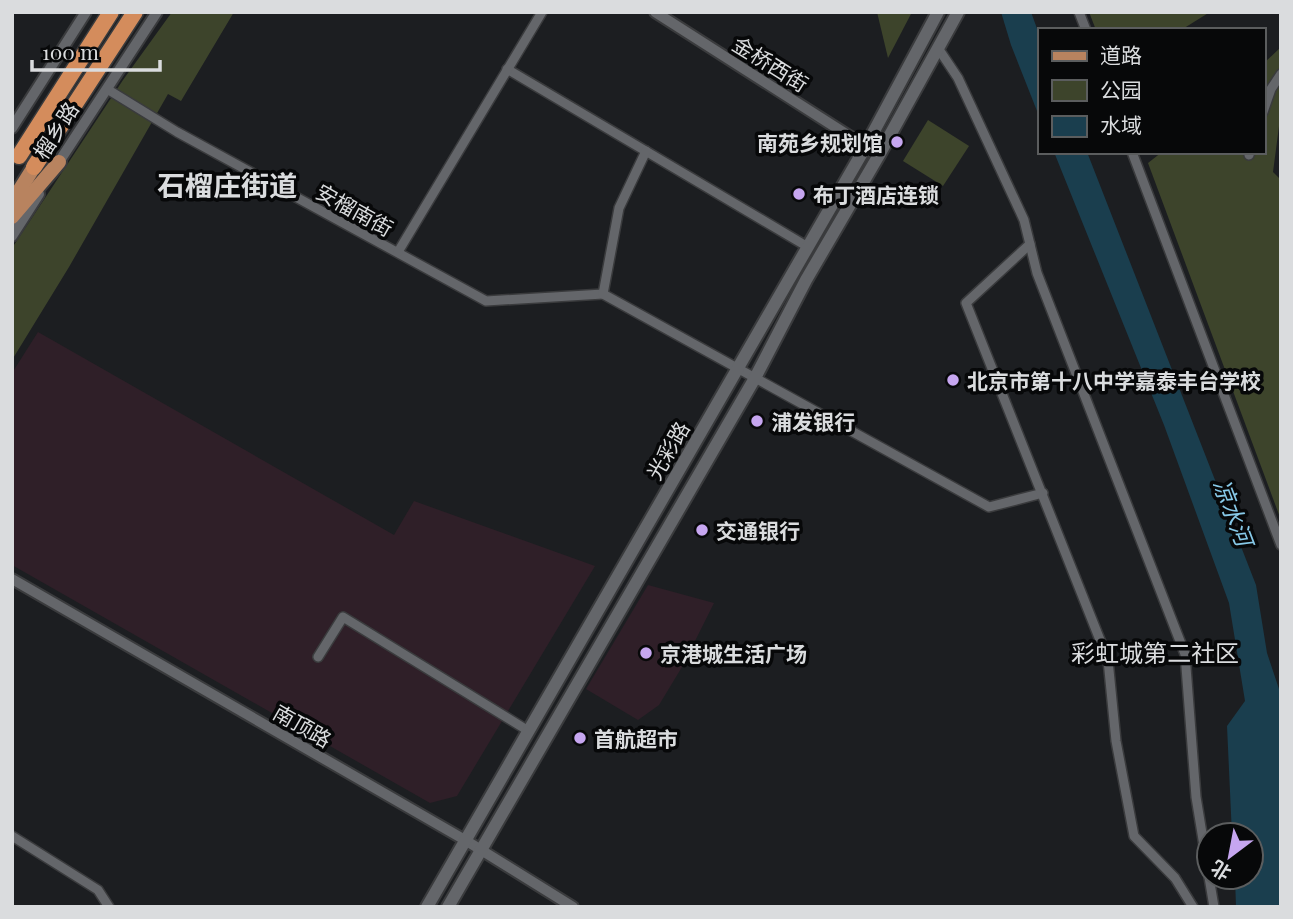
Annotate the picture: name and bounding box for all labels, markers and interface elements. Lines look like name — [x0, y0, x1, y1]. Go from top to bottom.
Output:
scale bar — [32, 28, 159, 72]
legend — [1038, 28, 1265, 154]
street label: 金桥西街 — [728, 29, 814, 97]
text: 100 m — [42, 37, 99, 65]
text: 道路 — [1100, 40, 1142, 68]
text: 公园 — [1100, 75, 1142, 103]
street label: 榴乡路 — [26, 96, 84, 164]
text: 水域 — [1100, 110, 1142, 138]
place label: 南苑乡规划馆 — [757, 128, 883, 156]
marker: 南苑乡规划馆 — [889, 134, 905, 150]
district label: 石榴庄街道 — [157, 166, 297, 203]
street label: 安榴南街 — [311, 176, 399, 242]
place label: 布丁酒店连锁 — [813, 180, 939, 208]
marker: 布丁酒店连锁 — [791, 186, 807, 202]
place label: 北京市第十八中学嘉泰丰台学校 — [967, 366, 1261, 394]
marker: 北京市第十八中学嘉泰丰台学校 — [945, 372, 961, 388]
place label: 浦发银行 — [771, 407, 855, 435]
marker: 浦发银行 — [749, 413, 765, 429]
street label: 光彩路 — [639, 416, 695, 484]
water label: 凉水河 — [1207, 474, 1262, 553]
place label: 交通银行 — [716, 516, 800, 544]
marker: 交通银行 — [694, 522, 710, 538]
district label: 彩虹城第二社区 — [1071, 636, 1239, 668]
place label: 京港城生活广场 — [660, 639, 807, 667]
marker: 京港城生活广场 — [638, 645, 654, 661]
street label: 南顶路 — [269, 697, 337, 753]
place label: 首航超市 — [594, 724, 678, 752]
marker: 首航超市 — [572, 730, 588, 746]
north arrow — [1195, 821, 1265, 891]
text: 北 — [1206, 855, 1235, 887]

